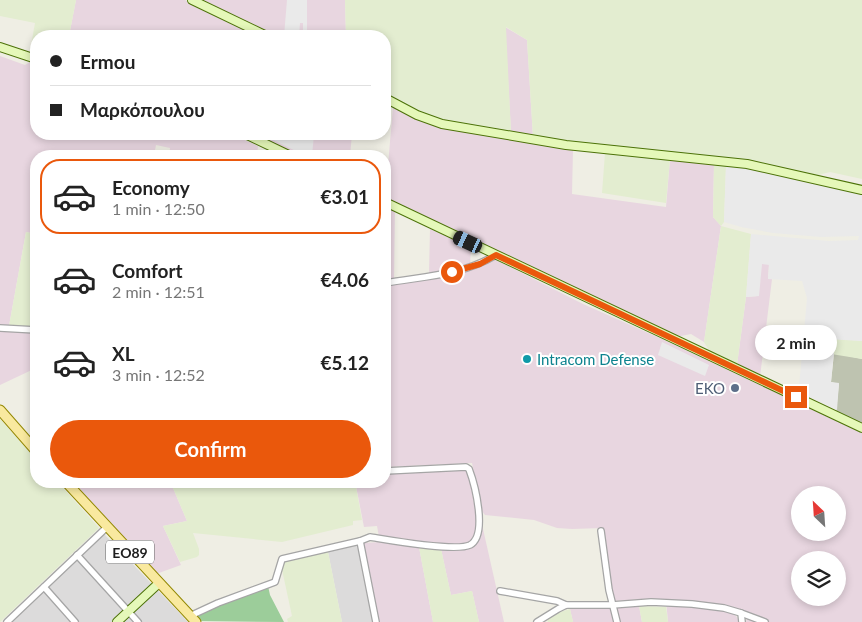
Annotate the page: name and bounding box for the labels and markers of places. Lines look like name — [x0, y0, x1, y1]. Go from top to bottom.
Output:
place label: Intracom Defense — [537, 350, 654, 368]
marker: Intracom Defense — [521, 353, 533, 365]
place label: EKO — [695, 379, 725, 397]
marker: EKO — [729, 382, 741, 394]

